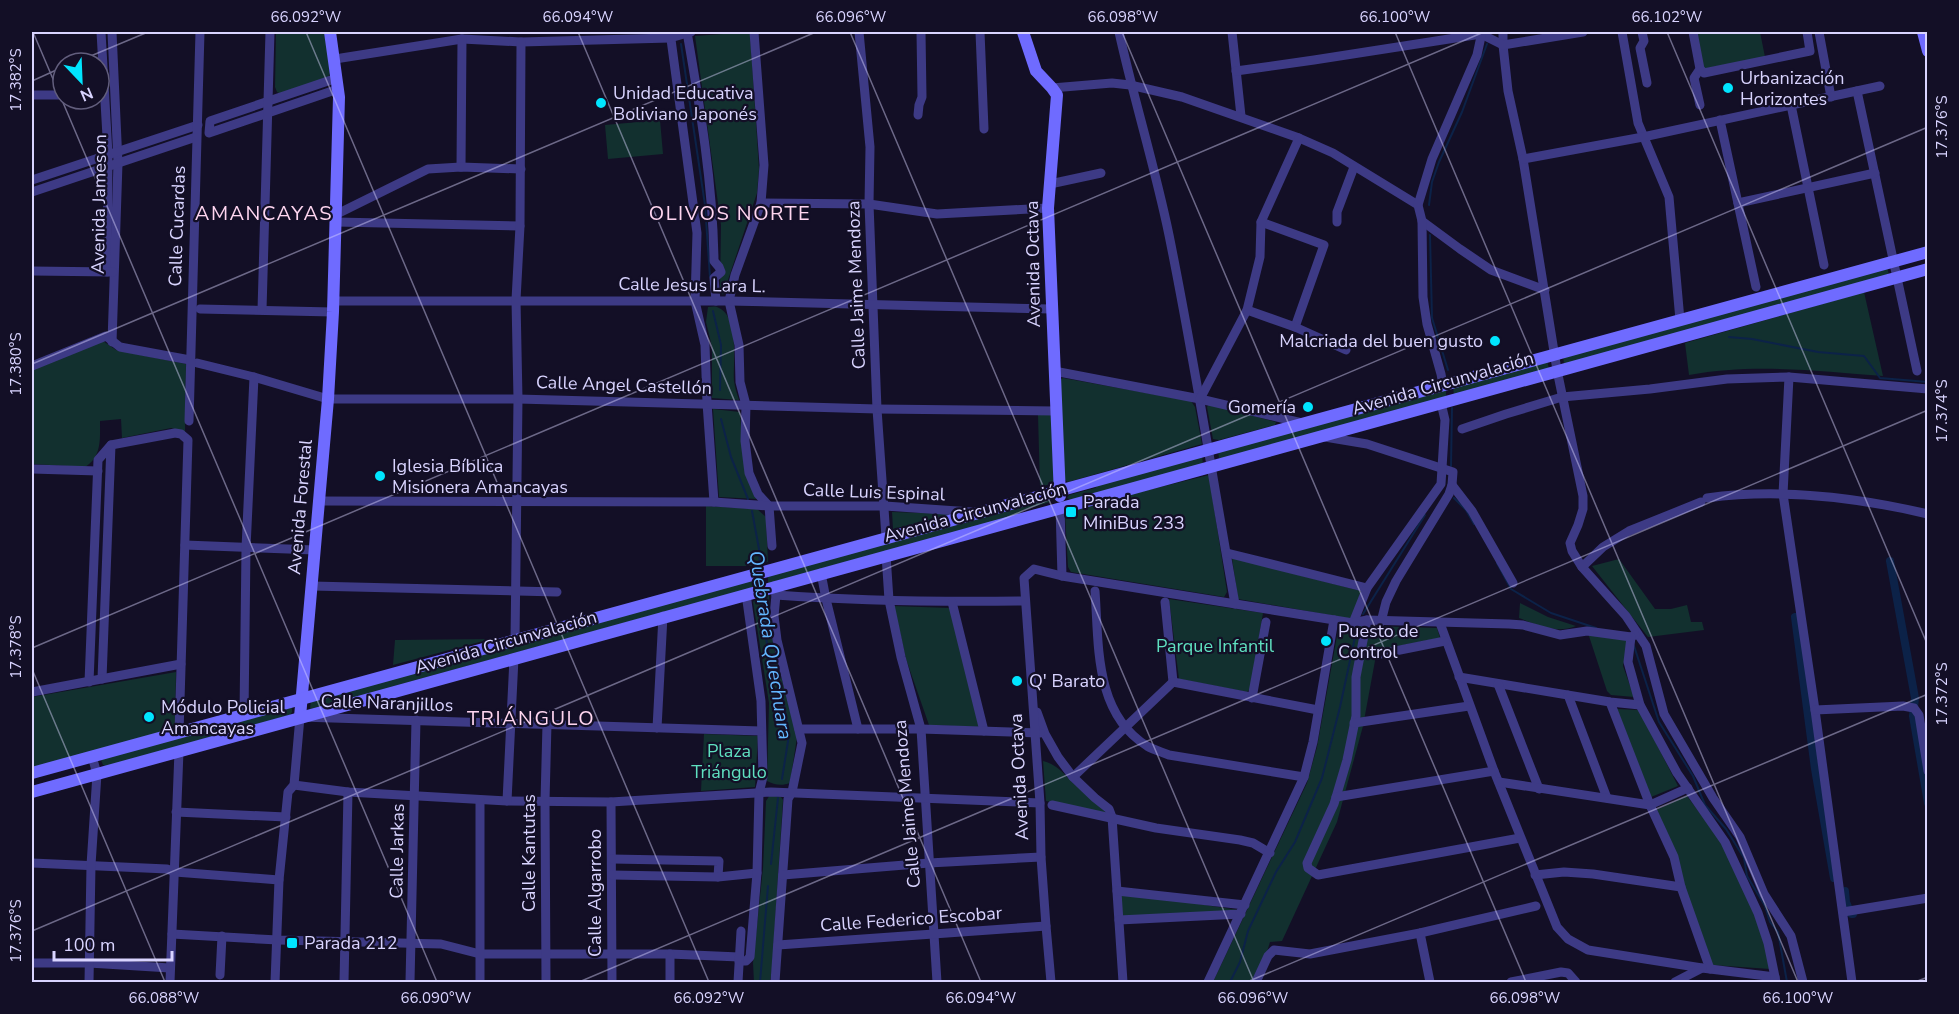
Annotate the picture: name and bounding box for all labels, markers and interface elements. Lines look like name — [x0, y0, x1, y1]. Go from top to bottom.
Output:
text: 66.092°W — [271, 7, 342, 27]
text: 66.094°W — [543, 7, 614, 27]
text: 66.096°W — [816, 7, 887, 27]
text: 66.098°W — [1088, 7, 1159, 27]
text: 66.100°W — [1360, 7, 1431, 27]
text: 66.102°W — [1632, 7, 1703, 27]
text: 17.382°S — [6, 48, 26, 112]
north arrow — [51, 51, 111, 111]
place label: Urbanización Horizontes — [1740, 66, 1845, 111]
text: N — [77, 81, 96, 106]
place label: Unidad Educativa Boliviano Japonés — [613, 81, 757, 126]
marker: Urbanización Horizontes — [1721, 81, 1735, 95]
text: 17.376°S — [1932, 95, 1952, 159]
marker: Unidad Educativa Boliviano Japonés — [594, 96, 608, 110]
street label: Avenida Jameson — [86, 134, 112, 274]
street label: Calle Cucardas — [163, 165, 191, 287]
district label: AMANCAYAS — [195, 200, 333, 227]
district label: OLIVOS NORTE — [649, 200, 811, 227]
street label: Calle Jaime Mendoza — [841, 200, 871, 370]
street label: Avenida Octava — [1020, 200, 1046, 328]
street label: Calle Jesus Lara L. — [618, 272, 766, 298]
place label: Malcriada del buen gusto — [1279, 329, 1483, 353]
text: 17.380°S — [6, 332, 26, 396]
marker: Malcriada del buen gusto — [1488, 334, 1502, 348]
street label: Avenida Circunvalación — [1349, 346, 1537, 420]
street label: Calle Angel Castellón — [536, 370, 712, 400]
text: 17.374°S — [1932, 379, 1952, 443]
place label: Gomería — [1228, 395, 1296, 419]
marker: Gomería — [1301, 400, 1315, 414]
street label: Avenida Forestal — [282, 438, 318, 576]
place label: Iglesia Bíblica Misionera Amancayas — [392, 454, 568, 499]
marker: Iglesia Bíblica Misionera Amancayas — [373, 469, 387, 483]
street label: Avenida Circunvalación — [881, 476, 1069, 548]
street label: Calle Luis Espinal — [803, 478, 946, 506]
place label: Parada MiniBus 233 — [1083, 490, 1185, 535]
marker: Parada MiniBus 233 — [1064, 505, 1078, 519]
water label: Quebrada Quechuara — [742, 549, 799, 742]
street label: Avenida Circunvalación — [412, 605, 600, 679]
text: 17.378°S — [6, 615, 26, 679]
place label: Puesto de Control — [1338, 619, 1418, 664]
park label: Parque Infantil — [1156, 634, 1275, 658]
marker: Puesto de Control — [1319, 634, 1333, 648]
text: 17.372°S — [1932, 662, 1952, 726]
place label: Q' Barato — [1029, 669, 1105, 693]
marker: Q' Barato — [1010, 674, 1024, 688]
street label: Calle Naranjillos — [320, 689, 454, 717]
place label: Módulo Policial Amancayas — [161, 695, 285, 740]
district label: TRIÁNGULO — [467, 705, 595, 732]
marker: Módulo Policial Amancayas — [142, 710, 156, 724]
street label: Avenida Octava — [1004, 713, 1034, 841]
street label: Calle Jaime Mendoza — [888, 719, 926, 889]
park label: Plaza Triángulo — [691, 739, 767, 784]
street label: Calle Kantutas — [517, 794, 541, 912]
street label: Calle Jarkas — [384, 803, 410, 899]
street label: Calle Algarrobo — [583, 829, 607, 957]
text: 17.376°S — [6, 899, 26, 963]
street label: Calle Federico Escobar — [819, 901, 1003, 937]
scale bar — [54, 924, 172, 962]
place label: Parada 212 — [304, 931, 397, 955]
text: 100 m — [63, 933, 115, 957]
marker: Parada 212 — [285, 936, 299, 950]
text: 66.088°W — [129, 988, 200, 1008]
text: 66.090°W — [401, 988, 472, 1008]
text: 66.092°W — [674, 988, 745, 1008]
text: 66.094°W — [946, 988, 1017, 1008]
text: 66.096°W — [1218, 988, 1289, 1008]
text: 66.098°W — [1490, 988, 1561, 1008]
text: 66.100°W — [1763, 988, 1834, 1008]

